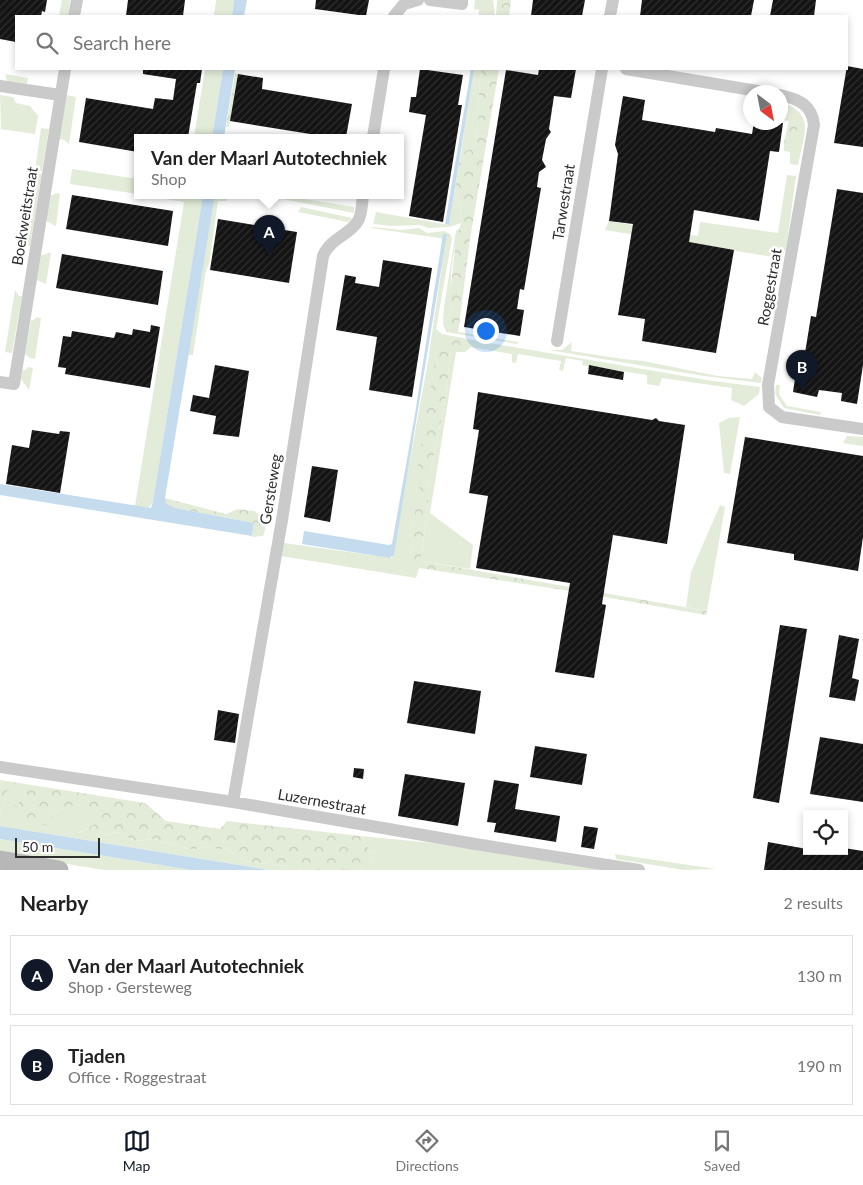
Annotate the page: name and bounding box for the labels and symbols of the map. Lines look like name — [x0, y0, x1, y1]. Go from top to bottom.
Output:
north arrow — [743, 85, 788, 130]
street label: Tarwestraat — [548, 162, 578, 241]
street label: Boekweitstraat — [7, 165, 41, 267]
pin: A — [253, 215, 285, 256]
street label: Roggestraat — [753, 246, 785, 327]
your location — [473, 318, 499, 344]
pin: B — [786, 350, 818, 391]
street label: Gersteweg — [256, 452, 284, 526]
street label: Luzernestraat — [276, 784, 368, 818]
scale bar — [15, 835, 100, 858]

